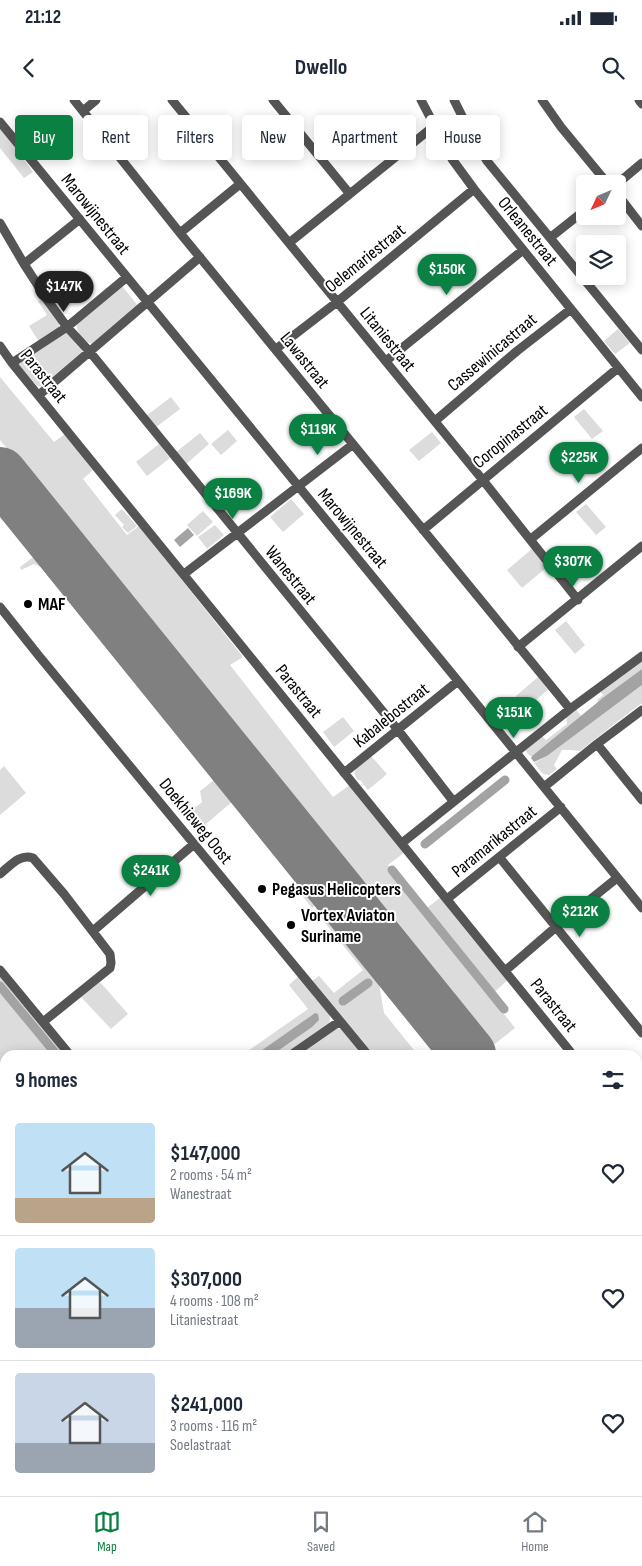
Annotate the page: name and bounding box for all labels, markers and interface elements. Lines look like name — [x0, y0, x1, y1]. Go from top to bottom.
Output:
text: 21:12 — [25, 6, 61, 29]
icon: back — [15, 54, 43, 82]
text: Dwello — [295, 54, 347, 81]
icon: search — [599, 54, 627, 82]
chip: Buy — [15, 115, 73, 160]
chip: Rent — [83, 115, 148, 160]
chip: Filters — [158, 115, 232, 160]
chip: New — [242, 115, 304, 160]
chip: Apartment — [314, 115, 416, 160]
chip: House — [426, 115, 500, 160]
street label: Marowijnestraat — [57, 170, 135, 259]
north arrow — [576, 175, 626, 225]
map controls — [576, 175, 626, 285]
street label: Orleanestraat — [493, 193, 562, 270]
street label: Oelemariestraat — [321, 219, 410, 297]
button: layers — [576, 235, 626, 285]
pin: $150K — [412, 254, 482, 296]
text: $150K — [428, 260, 466, 279]
pin: $147K — [29, 270, 99, 313]
text: $147K — [46, 277, 82, 296]
street label: Litaniestraat — [355, 303, 420, 376]
street label: Cassewinicastraat — [443, 309, 542, 396]
street label: Lawastraat — [276, 328, 334, 393]
street label: Parastraat — [16, 346, 72, 408]
street label: Coropinastraat — [469, 400, 552, 473]
pin: $119K — [283, 414, 353, 456]
text: $119K — [300, 420, 336, 439]
pin: $225K — [544, 442, 614, 484]
text: $225K — [560, 448, 598, 467]
pin: $169K — [198, 478, 268, 520]
text: $169K — [214, 484, 252, 503]
street label: Marowijnestraat — [313, 484, 392, 573]
street label: Wanestraat — [261, 542, 321, 609]
pin: $307K — [538, 546, 608, 588]
text: $307K — [554, 552, 592, 571]
place label: MAF — [38, 594, 66, 615]
marker: MAF — [22, 598, 34, 610]
street label: Parastraat — [271, 661, 327, 723]
street label: Kabalebostraat — [349, 678, 434, 752]
pin: $151K — [479, 696, 549, 739]
text: $151K — [496, 703, 532, 722]
street label: Doekhieweg Oost — [155, 774, 237, 869]
street label: Paramarikastraat — [448, 800, 541, 882]
pin: $241K — [116, 854, 186, 897]
text: $241K — [133, 861, 169, 880]
place label: Pegasus Helicopters — [272, 879, 401, 900]
marker: Pegasus Helicopters — [256, 883, 268, 895]
pin: $212K — [545, 896, 615, 938]
text: $212K — [562, 902, 598, 921]
place label: Vortex Aviaton Suriname — [301, 905, 395, 947]
marker: Vortex Aviaton Suriname — [285, 919, 297, 931]
street label: Parastraat — [526, 975, 582, 1037]
icon: filters — [599, 1066, 627, 1094]
text: 9 homes — [15, 1068, 78, 1093]
text: $147,000 — [170, 1141, 241, 1166]
icon: home — [55, 1143, 115, 1203]
icon: heart — [599, 1159, 627, 1187]
text: 2 rooms · 54 m² — [170, 1166, 252, 1185]
text: Wanestraat — [170, 1185, 232, 1204]
text: $307,000 — [170, 1267, 242, 1292]
icon: home — [55, 1268, 115, 1328]
icon: heart — [599, 1284, 627, 1312]
text: 4 rooms · 108 m² — [170, 1292, 259, 1311]
text: Litaniestraat — [170, 1311, 238, 1330]
text: $241,000 — [170, 1392, 243, 1417]
icon: home — [55, 1393, 115, 1453]
icon: heart — [599, 1409, 627, 1437]
text: 3 rooms · 116 m² — [170, 1417, 257, 1436]
text: Soelastraat — [170, 1436, 231, 1455]
tab: Map — [93, 1508, 121, 1555]
tab: Saved — [307, 1508, 335, 1555]
tab: Home — [521, 1508, 549, 1555]

